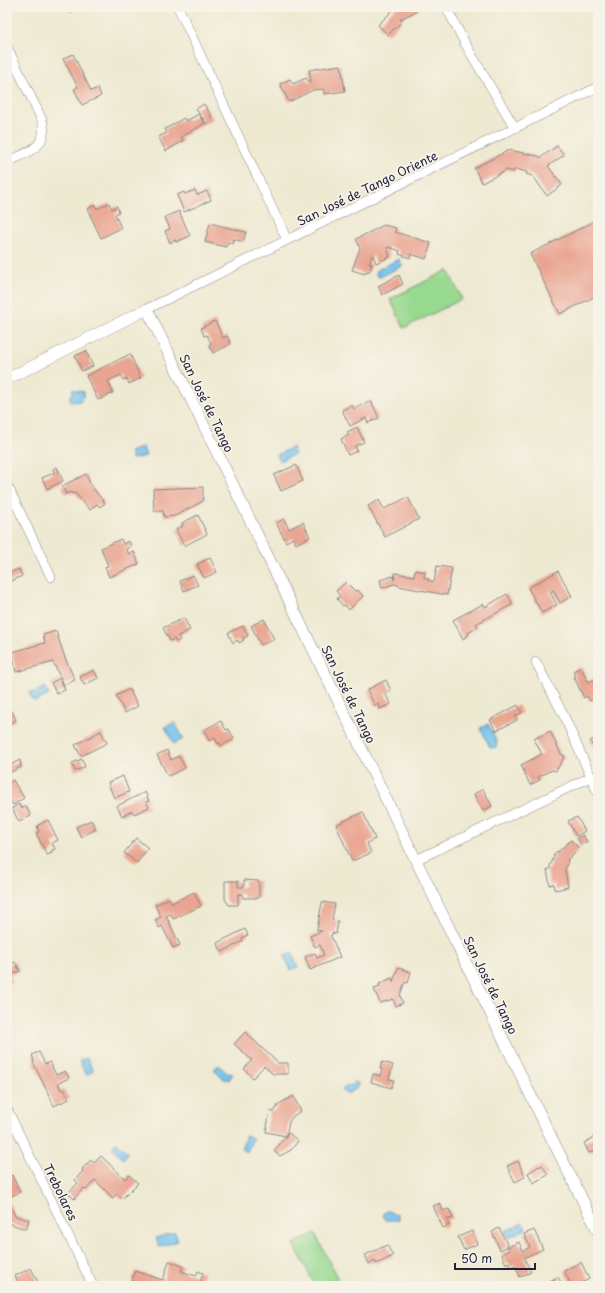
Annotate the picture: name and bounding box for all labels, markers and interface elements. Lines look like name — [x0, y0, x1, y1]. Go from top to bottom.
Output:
street label: San José de Tango Oriente — [294, 146, 441, 230]
street label: San José de Tango — [175, 351, 239, 455]
street label: San José de Tango — [317, 642, 381, 746]
street label: San José de Tango — [459, 933, 523, 1037]
street label: Trebolares — [39, 1161, 83, 1224]
scale bar — [455, 1245, 535, 1271]
text: 50 m — [461, 1249, 492, 1267]

